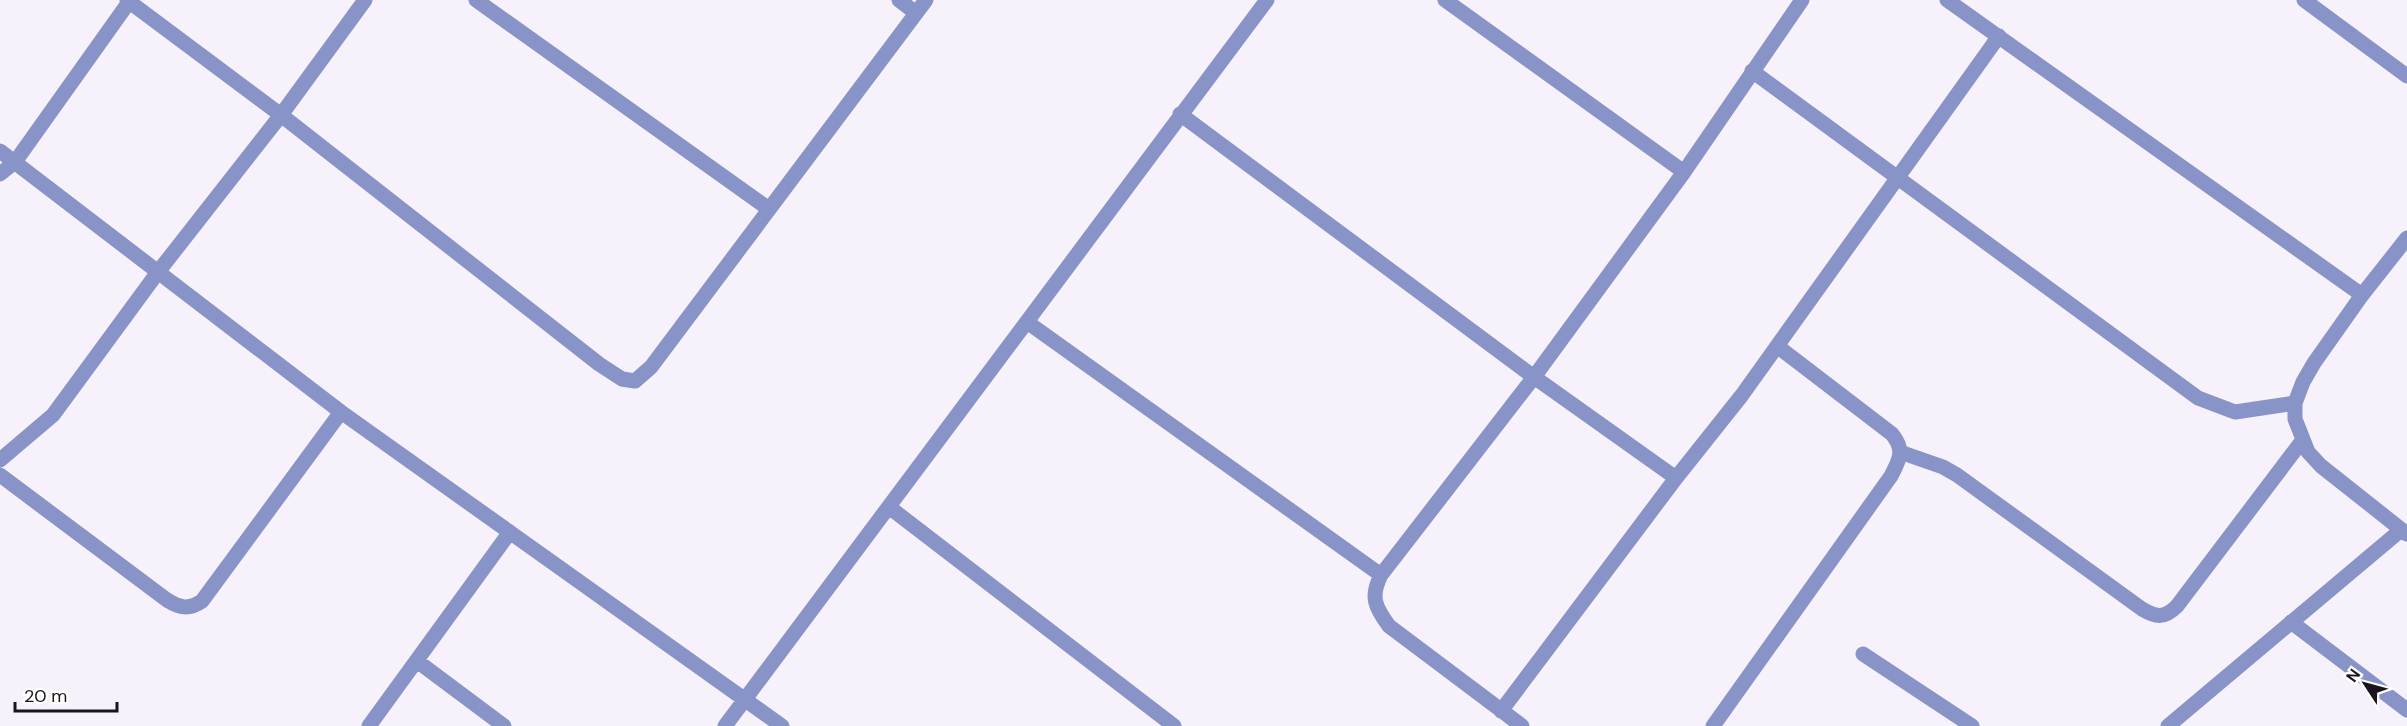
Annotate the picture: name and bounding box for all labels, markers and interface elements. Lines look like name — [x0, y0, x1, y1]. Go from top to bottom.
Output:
north arrow — [2335, 654, 2395, 714]
text: N — [2341, 665, 2365, 686]
scale bar — [15, 675, 117, 713]
text: 20 m — [24, 684, 67, 708]

